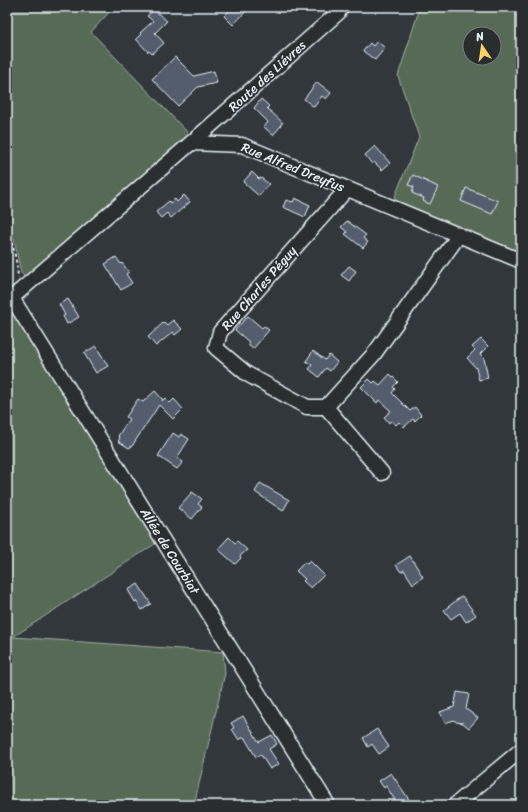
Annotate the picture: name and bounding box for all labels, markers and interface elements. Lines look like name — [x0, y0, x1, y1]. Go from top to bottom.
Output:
north arrow — [462, 26, 502, 66]
text: N — [473, 27, 486, 47]
street label: Route des Liévres — [223, 34, 312, 117]
street label: Rue Alfred Dreyfus — [238, 136, 348, 198]
street label: Rue Charles Péguy — [215, 240, 303, 336]
street label: Allée de Courbiat — [134, 502, 206, 600]

